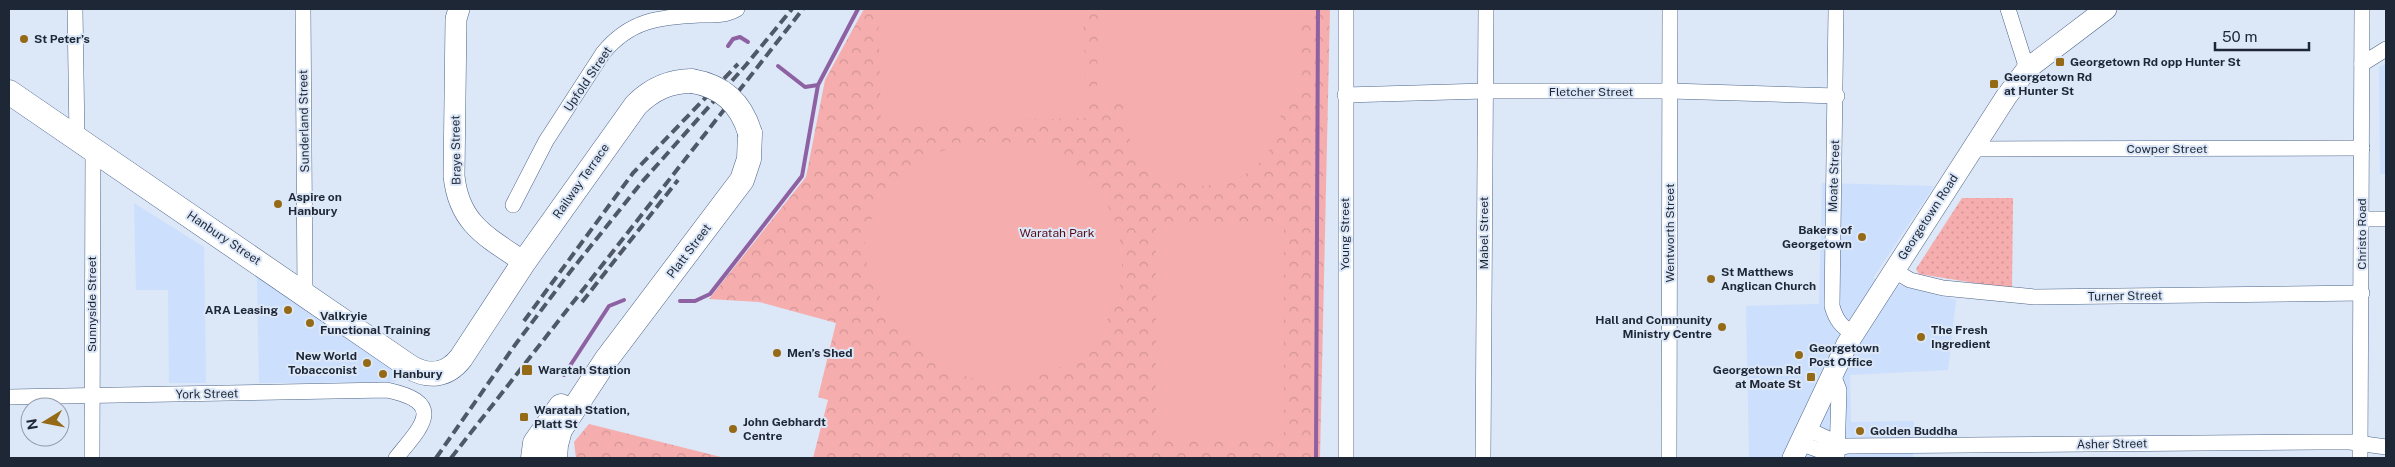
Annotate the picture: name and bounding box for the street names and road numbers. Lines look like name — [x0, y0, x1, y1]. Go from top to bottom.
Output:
street label: Upfold Street — [561, 44, 615, 114]
street label: Sunderland Street — [296, 69, 312, 173]
street label: Fletcher Street — [1549, 85, 1633, 99]
street label: Braye Street — [448, 115, 464, 185]
street label: Moate Street — [1826, 139, 1842, 213]
street label: Railway Terrace — [550, 141, 612, 221]
street label: Cowper Street — [2127, 142, 2208, 156]
street label: Georgetown Road — [1895, 171, 1961, 263]
street label: Wentworth Street — [1663, 183, 1677, 283]
street label: Mabel Street — [1477, 196, 1491, 269]
street label: Young Street — [1338, 197, 1352, 270]
street label: Christo Road — [2355, 198, 2369, 270]
street label: Hanbury Street — [184, 208, 264, 268]
street label: Platt Street — [664, 221, 714, 281]
street label: Sunnyside Street — [85, 256, 99, 352]
street label: Turner Street — [2088, 288, 2163, 304]
street label: York Street — [176, 386, 239, 402]
street label: Asher Street — [2076, 436, 2148, 452]

